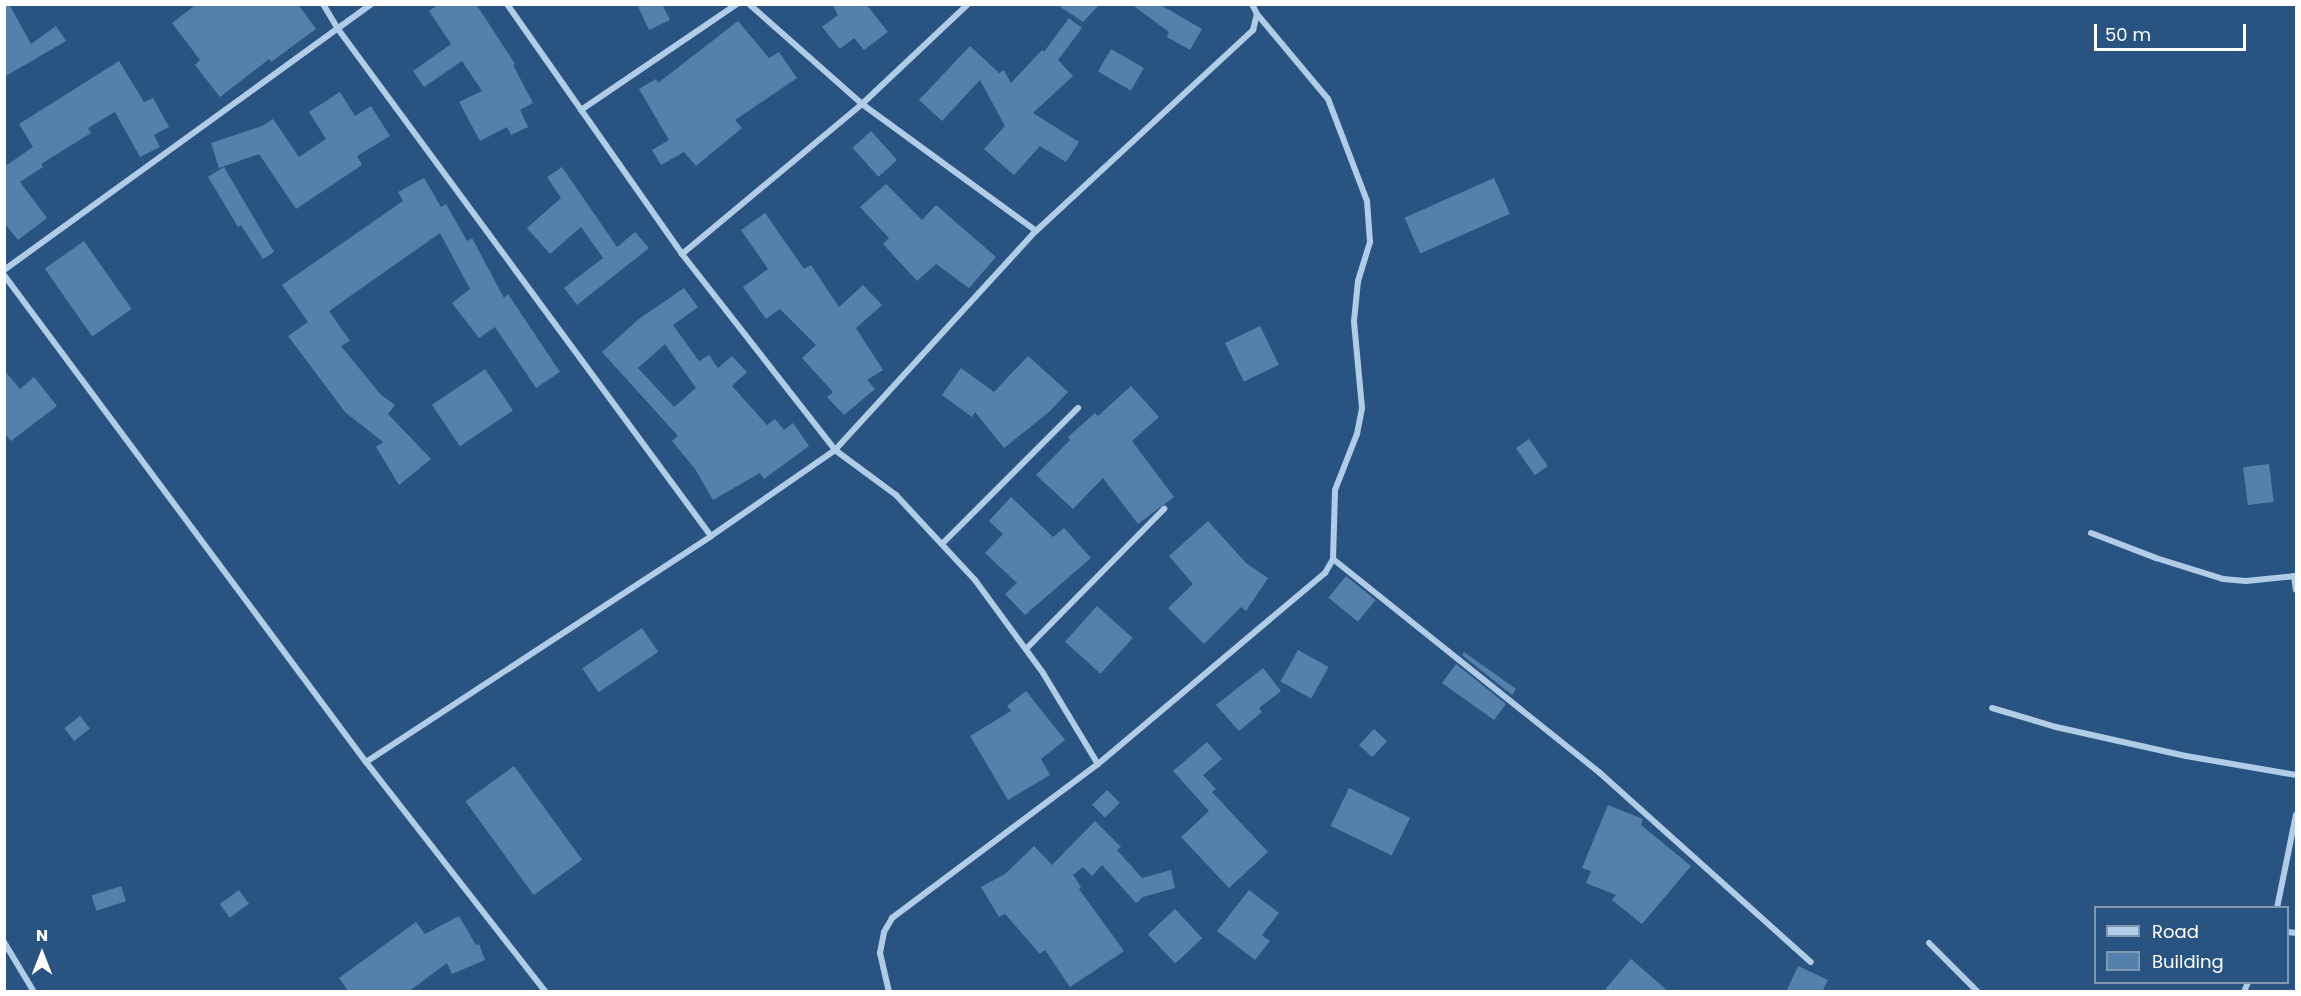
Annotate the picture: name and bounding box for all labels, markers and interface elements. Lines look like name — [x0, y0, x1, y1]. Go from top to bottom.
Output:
scale bar — [2097, 12, 2248, 50]
text: 50 m — [2105, 22, 2151, 47]
legend — [2094, 906, 2289, 984]
text: Road — [2152, 919, 2199, 944]
north arrow — [12, 924, 72, 984]
text: N — [36, 924, 48, 947]
text: Building — [2152, 949, 2224, 974]

